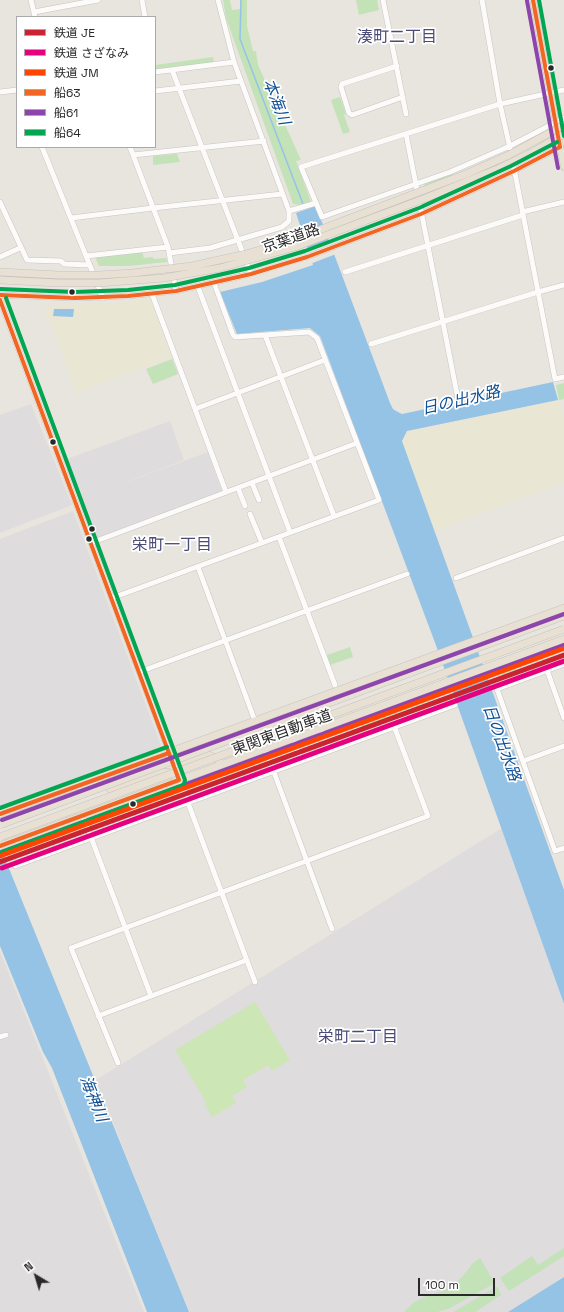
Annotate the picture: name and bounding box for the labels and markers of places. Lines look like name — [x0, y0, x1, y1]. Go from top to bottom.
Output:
unlabelled marker — [546, 63, 556, 73]
unlabelled marker — [67, 287, 77, 297]
unlabelled marker — [48, 437, 58, 447]
unlabelled marker — [87, 524, 97, 534]
unlabelled marker — [84, 534, 94, 544]
unlabelled marker — [128, 799, 138, 809]

